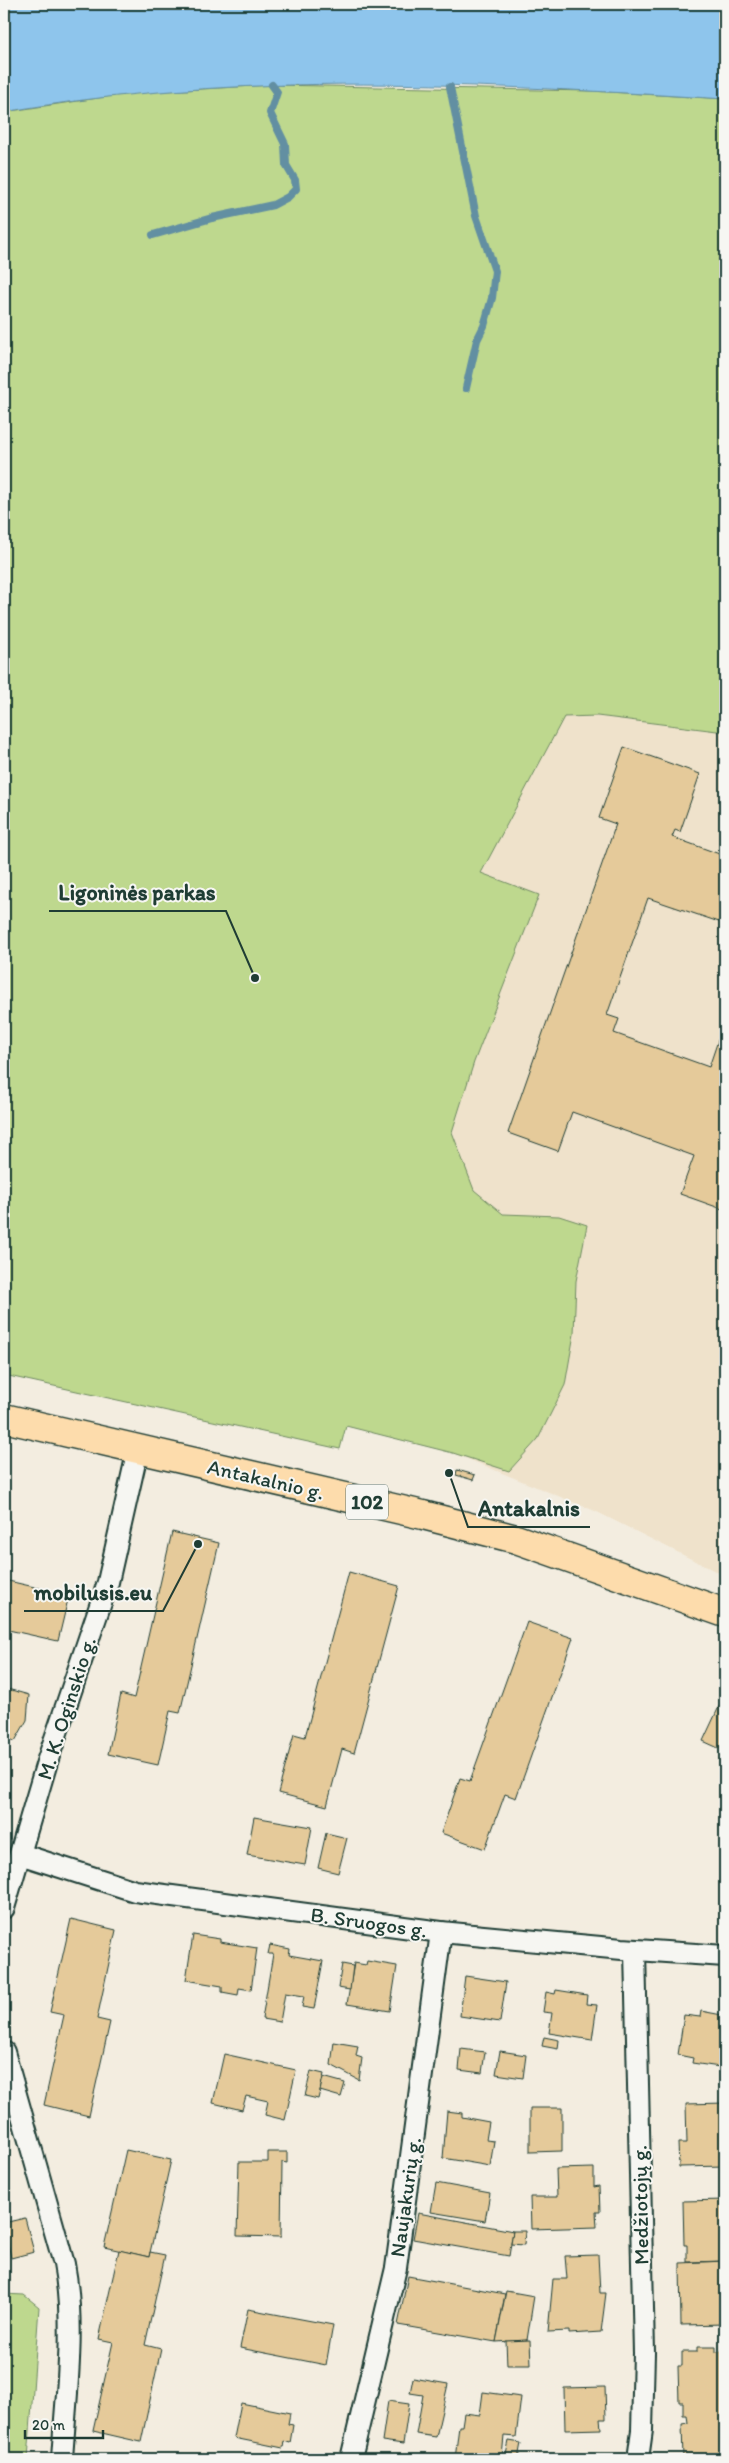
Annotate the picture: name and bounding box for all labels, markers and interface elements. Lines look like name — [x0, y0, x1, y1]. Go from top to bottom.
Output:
callout: Ligoninės parkas — [49, 874, 226, 911]
text: Ligoninės parkas — [58, 879, 216, 906]
street label: Antakalnio g. — [205, 1453, 327, 1505]
road number: 102 — [346, 1484, 388, 1520]
callout: Antakalnis — [468, 1490, 590, 1527]
text: Antakalnis — [477, 1495, 580, 1522]
callout: mobilusis.eu — [24, 1574, 163, 1611]
text: mobilusis.eu — [33, 1579, 153, 1606]
street label: M. K. Oginskio g. — [31, 1633, 101, 1783]
street label: B. Sruogos g. — [309, 1901, 429, 1943]
street label: Naujakurių g. — [384, 2135, 426, 2259]
street label: Medžiotojų g. — [626, 2145, 654, 2265]
scale bar — [25, 2408, 102, 2440]
text: 20 m — [32, 2416, 66, 2434]

